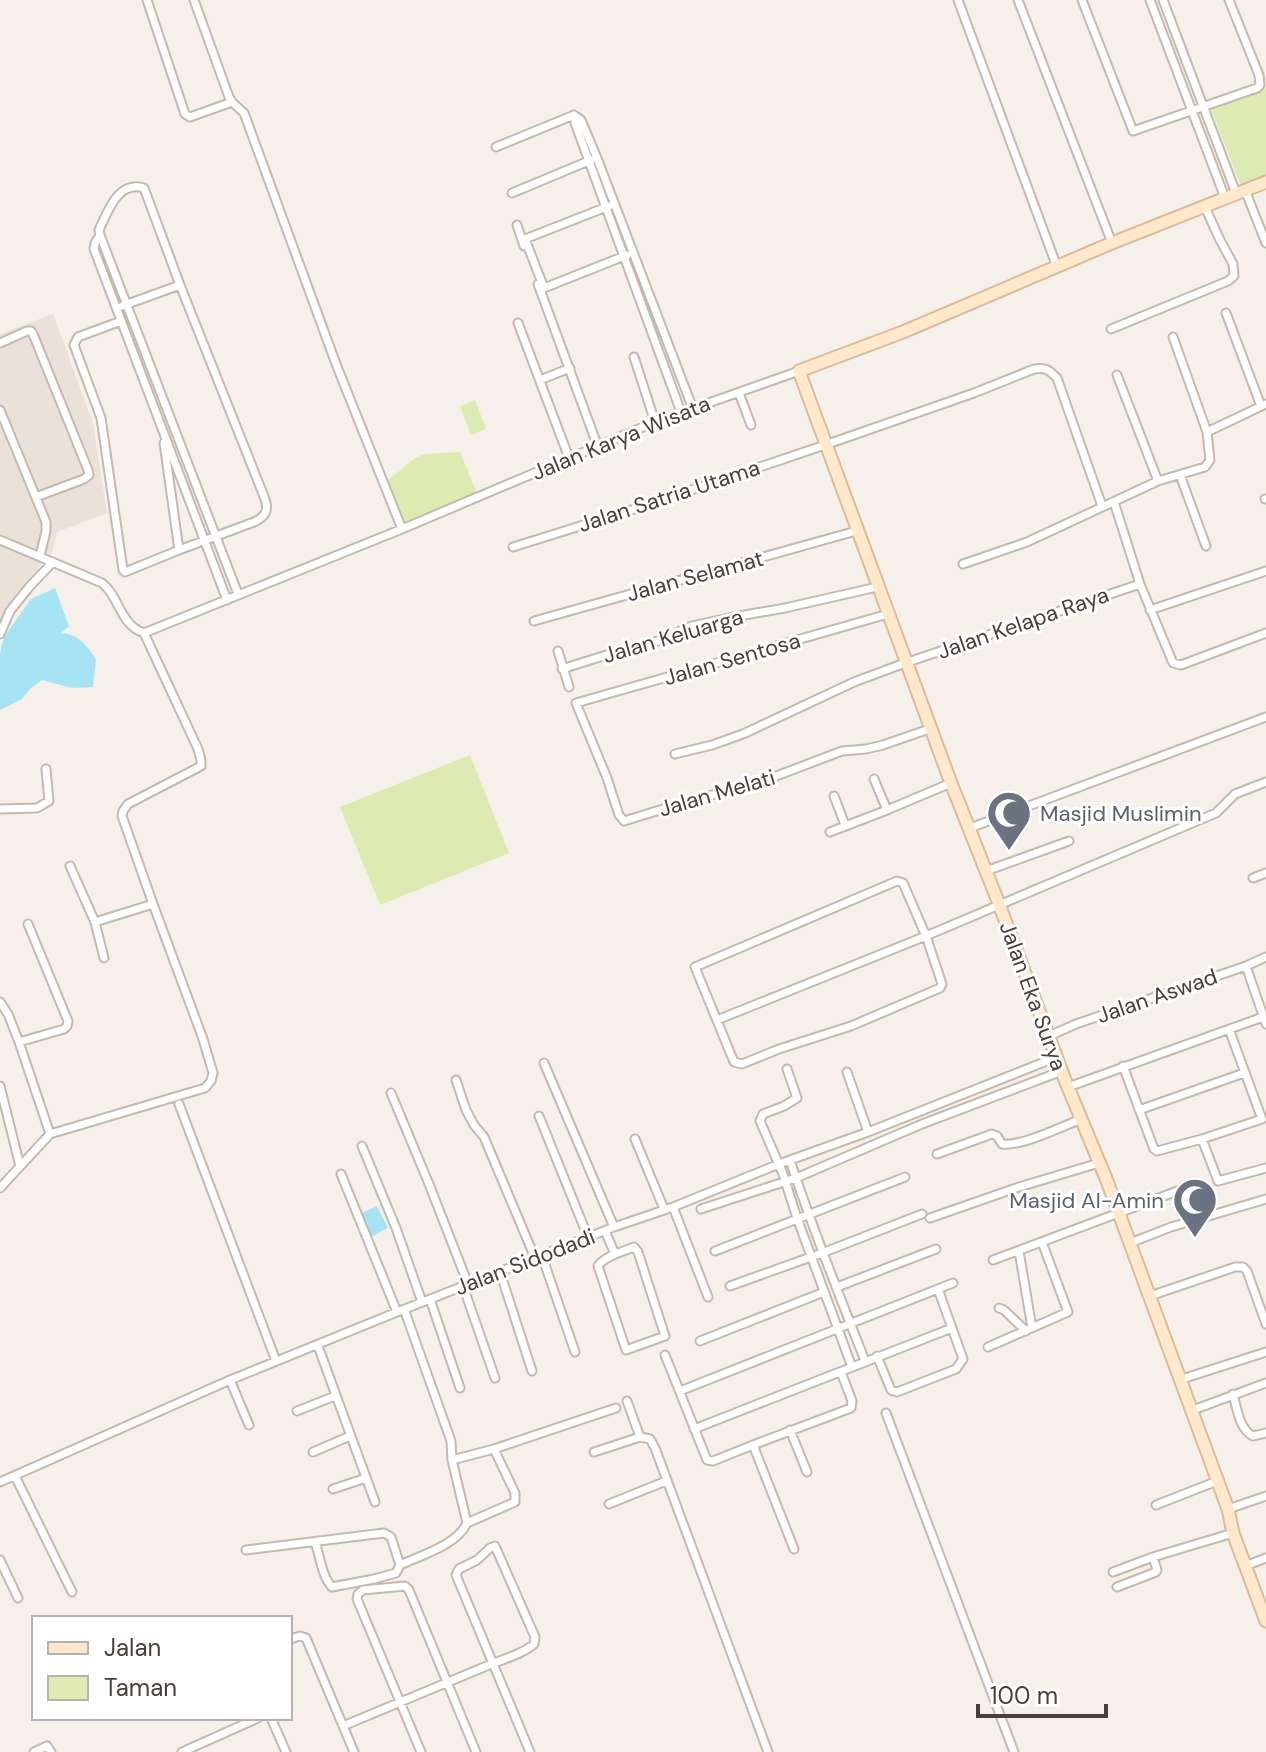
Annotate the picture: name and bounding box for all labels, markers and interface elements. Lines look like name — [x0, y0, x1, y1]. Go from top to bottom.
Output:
street label: Jalan Karya Wisata — [527, 389, 715, 487]
street label: Jalan Satria Utama — [575, 453, 763, 539]
street label: Jalan Selamat — [623, 544, 767, 608]
street label: Jalan Kelapa Raya — [933, 580, 1113, 666]
street label: Jalan Keluarga — [600, 602, 746, 670]
street label: Jalan Sentosa — [660, 626, 804, 692]
street label: Jalan Melati — [655, 763, 779, 823]
mosque icon: Masjid Muslimin — [985, 789, 1033, 852]
place label: Masjid Muslimin — [1040, 799, 1202, 828]
street label: Jalan Eka Surya — [993, 917, 1073, 1075]
street label: Jalan Aswad — [1093, 962, 1221, 1030]
mosque icon: Masjid Al-Amin — [1171, 1176, 1219, 1239]
place label: Masjid Al-Amin — [1009, 1186, 1164, 1215]
street label: Jalan Sidodadi — [451, 1222, 599, 1302]
legend — [32, 1616, 292, 1720]
text: Jalan — [104, 1632, 161, 1663]
scale bar — [978, 1668, 1106, 1718]
text: Taman — [104, 1672, 177, 1703]
text: 100 m — [990, 1680, 1058, 1711]

